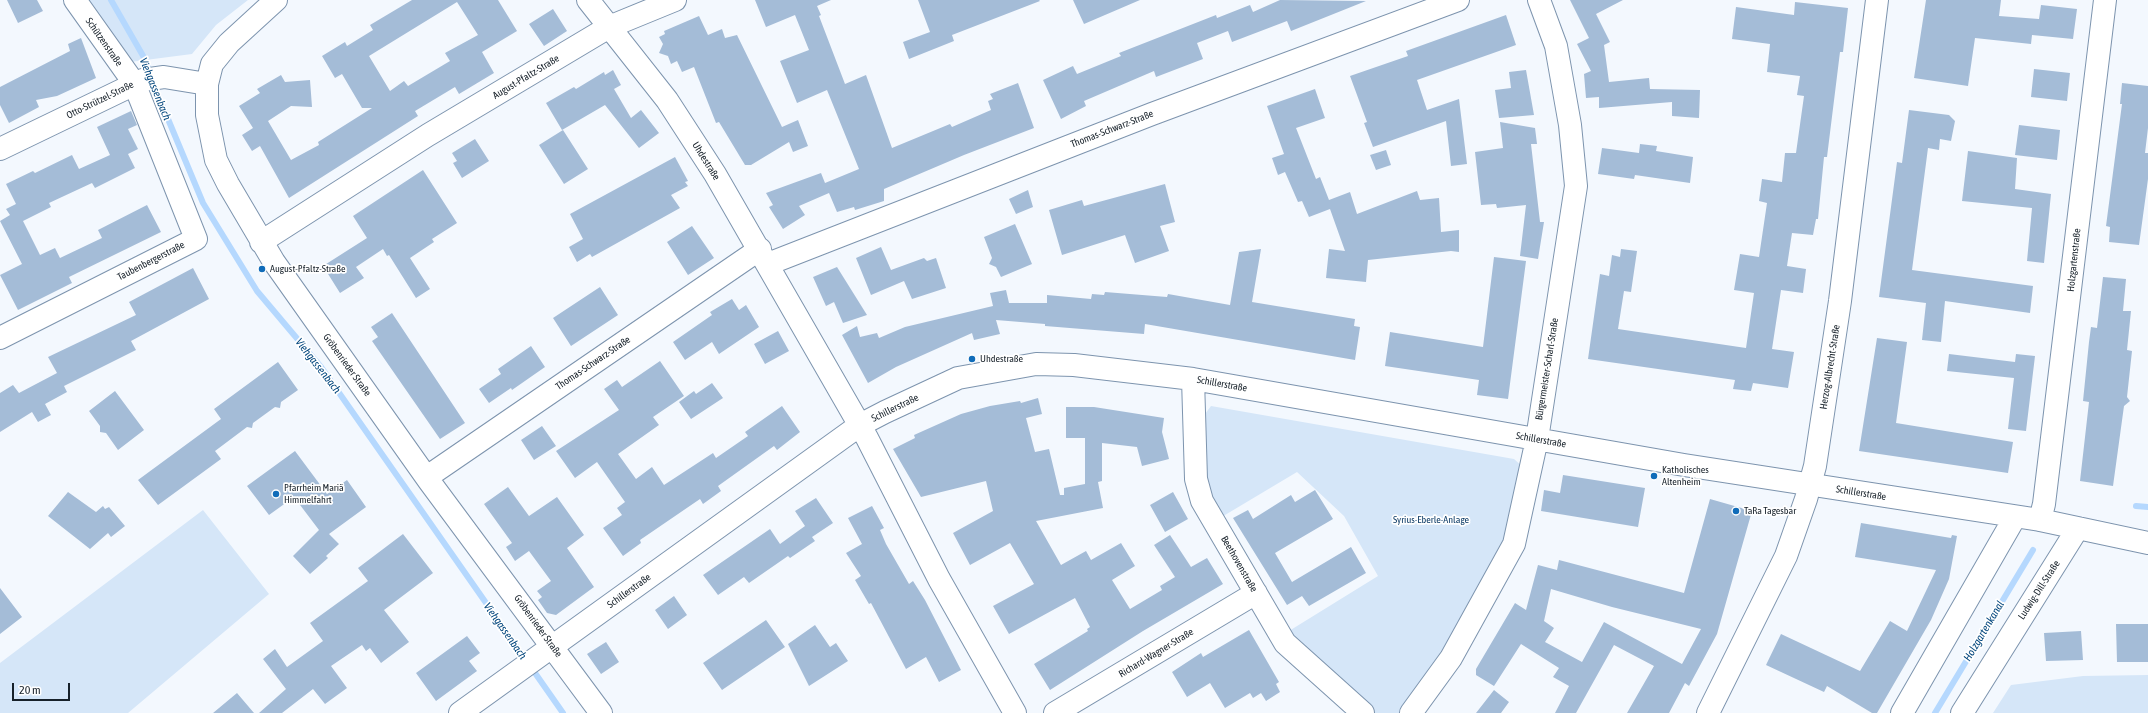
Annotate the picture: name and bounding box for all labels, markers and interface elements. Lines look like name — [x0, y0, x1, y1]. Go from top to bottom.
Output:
street label: Schützenstraße — [83, 15, 125, 69]
street label: August-Pfaltz-Straße — [491, 52, 561, 102]
water label: Viehgassenbach — [136, 56, 174, 122]
street label: Otto-Strützel-Straße — [64, 79, 136, 121]
street label: Thomas-Schwarz-Straße — [1069, 108, 1155, 150]
street label: Uhdestraße — [689, 140, 723, 182]
street label: Holzgartenstraße — [2065, 228, 2083, 292]
street label: Taubenbergerstraße — [115, 239, 187, 283]
place label: August-Pfaltz-Straße — [270, 263, 345, 275]
marker: August-Pfaltz-Straße — [257, 264, 267, 274]
street label: Bürgermeister-Scharl-Straße — [1533, 317, 1561, 421]
street label: Herzog-Albrecht-Straße — [1817, 324, 1843, 410]
street label: Gröbenrieder Straße — [320, 331, 374, 399]
street label: Thomas-Schwarz-Straße — [553, 334, 633, 392]
water label: Viehgassenbach — [292, 336, 344, 396]
place label: Uhdestraße — [980, 353, 1023, 365]
marker: Uhdestraße — [967, 354, 977, 364]
street label: Schillerstraße — [1196, 374, 1248, 394]
street label: Schillerstraße — [870, 391, 920, 425]
street label: Schillerstraße — [1515, 430, 1567, 450]
place label: Katholisches Altenheim — [1662, 464, 1709, 488]
marker: Katholisches Altenheim — [1649, 471, 1659, 481]
place label: Pfarrheim Mariä Himmelfahrt — [284, 482, 344, 506]
street label: Schillerstraße — [1835, 483, 1887, 503]
marker: Pfarrheim Mariä Himmelfahrt — [271, 489, 281, 499]
place label: TaRa Tagesbar — [1744, 505, 1796, 517]
marker: TaRa Tagesbar — [1731, 506, 1741, 516]
park label: Syrius-Eberle-Anlage — [1393, 514, 1469, 526]
street label: Beethovenstraße — [1218, 534, 1260, 594]
street label: Ludwig-Dill-Straße — [2015, 558, 2063, 622]
street label: Schillerstraße — [605, 571, 653, 611]
street label: Gröbenrieder Straße — [511, 592, 565, 660]
water label: Holzgartenkanal — [1961, 598, 2007, 664]
water label: Viehgassenbach — [481, 600, 529, 662]
street label: Richard-Wagner-Straße — [1116, 626, 1196, 680]
scale bar — [14, 675, 72, 701]
text: 20 m — [19, 683, 41, 697]

